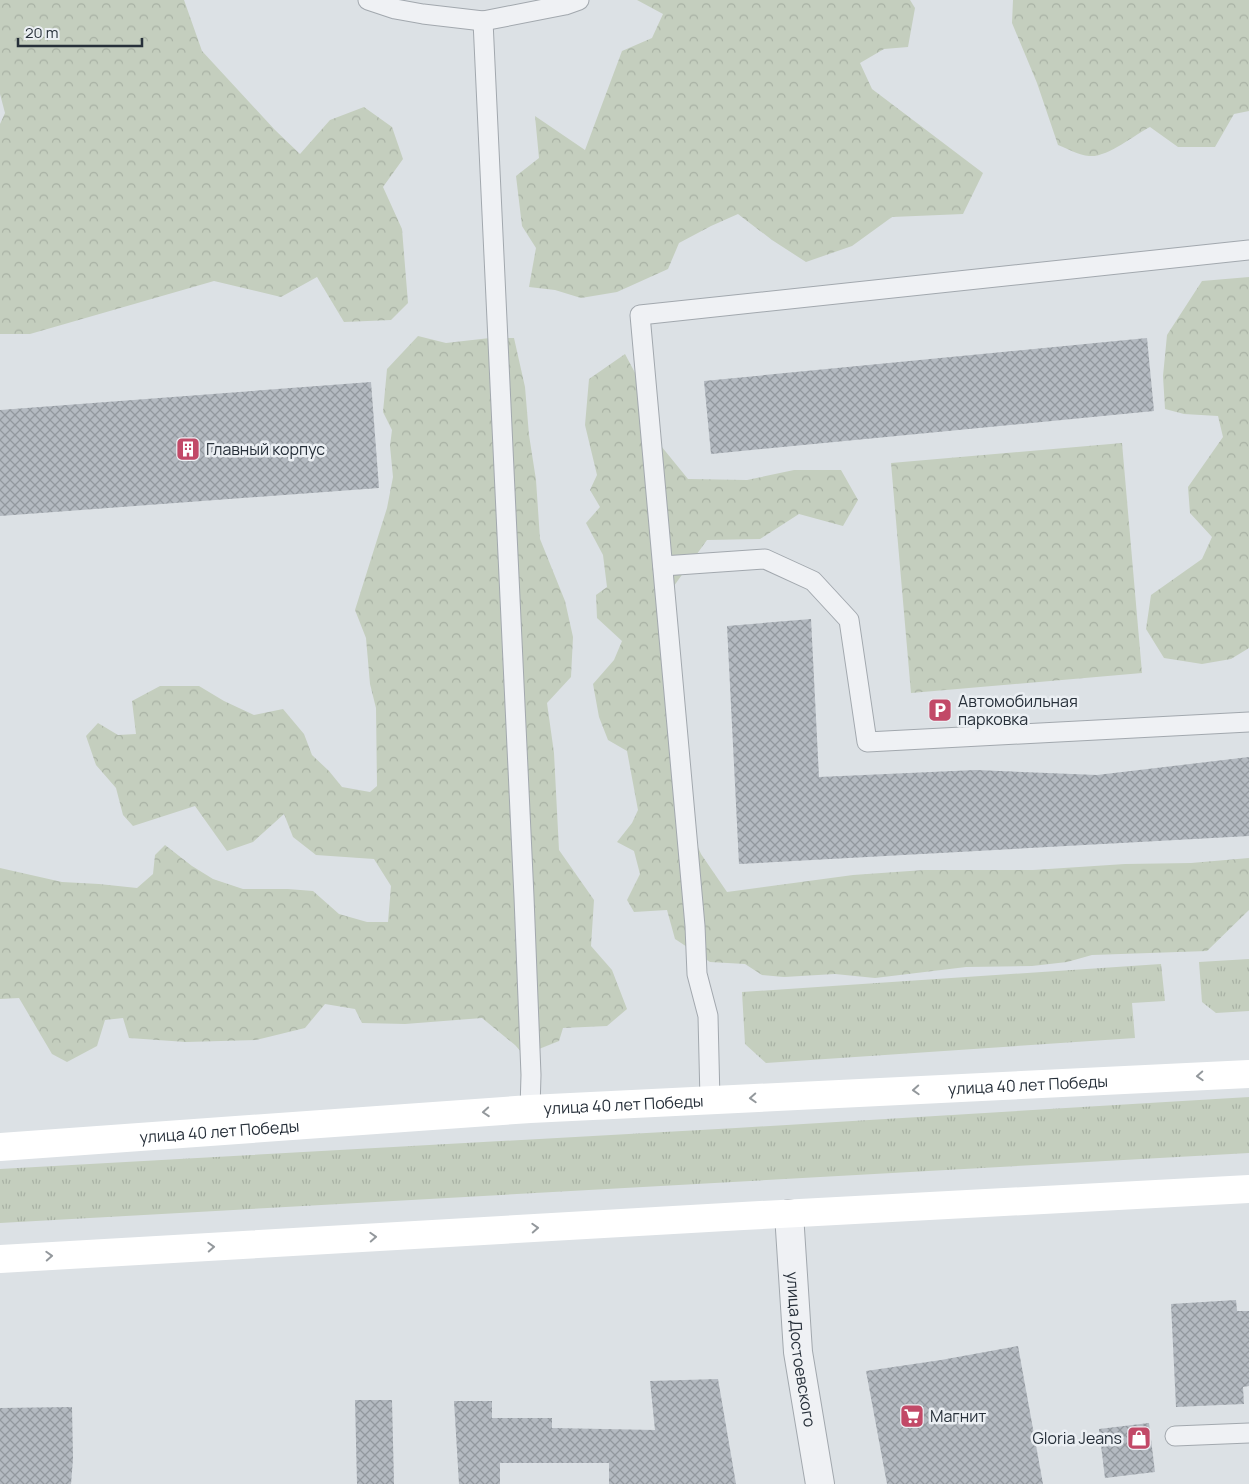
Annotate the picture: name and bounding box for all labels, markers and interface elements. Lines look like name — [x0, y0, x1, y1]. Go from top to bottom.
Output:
scale bar — [18, 15, 141, 47]
text: 20 m — [25, 22, 58, 43]
building icon: Главный корпус — [175, 436, 201, 462]
place label: Главный корпус — [206, 438, 325, 460]
place label: Автомобильная парковка — [958, 690, 1078, 730]
parking icon: Автомобильная парковка — [927, 697, 953, 723]
street label: улица 40 лет Победы — [948, 1070, 1109, 1100]
one-way arrow — [1196, 1071, 1204, 1082]
one-way arrow — [911, 1085, 919, 1096]
street label: улица 40 лет Победы — [543, 1090, 704, 1119]
one-way arrow — [749, 1093, 757, 1103]
one-way arrow — [482, 1106, 490, 1117]
street label: улица 40 лет Победы — [139, 1115, 300, 1148]
one-way arrow — [532, 1222, 540, 1233]
one-way arrow — [369, 1232, 377, 1243]
one-way arrow — [207, 1241, 215, 1252]
one-way arrow — [45, 1251, 53, 1262]
street label: улица Достоевского — [782, 1271, 821, 1429]
supermarket icon: Магнит — [899, 1403, 925, 1429]
place label: Магнит — [930, 1405, 986, 1427]
shop icon: Gloria Jeans — [1126, 1425, 1152, 1451]
place label: Gloria Jeans — [1033, 1427, 1122, 1449]

